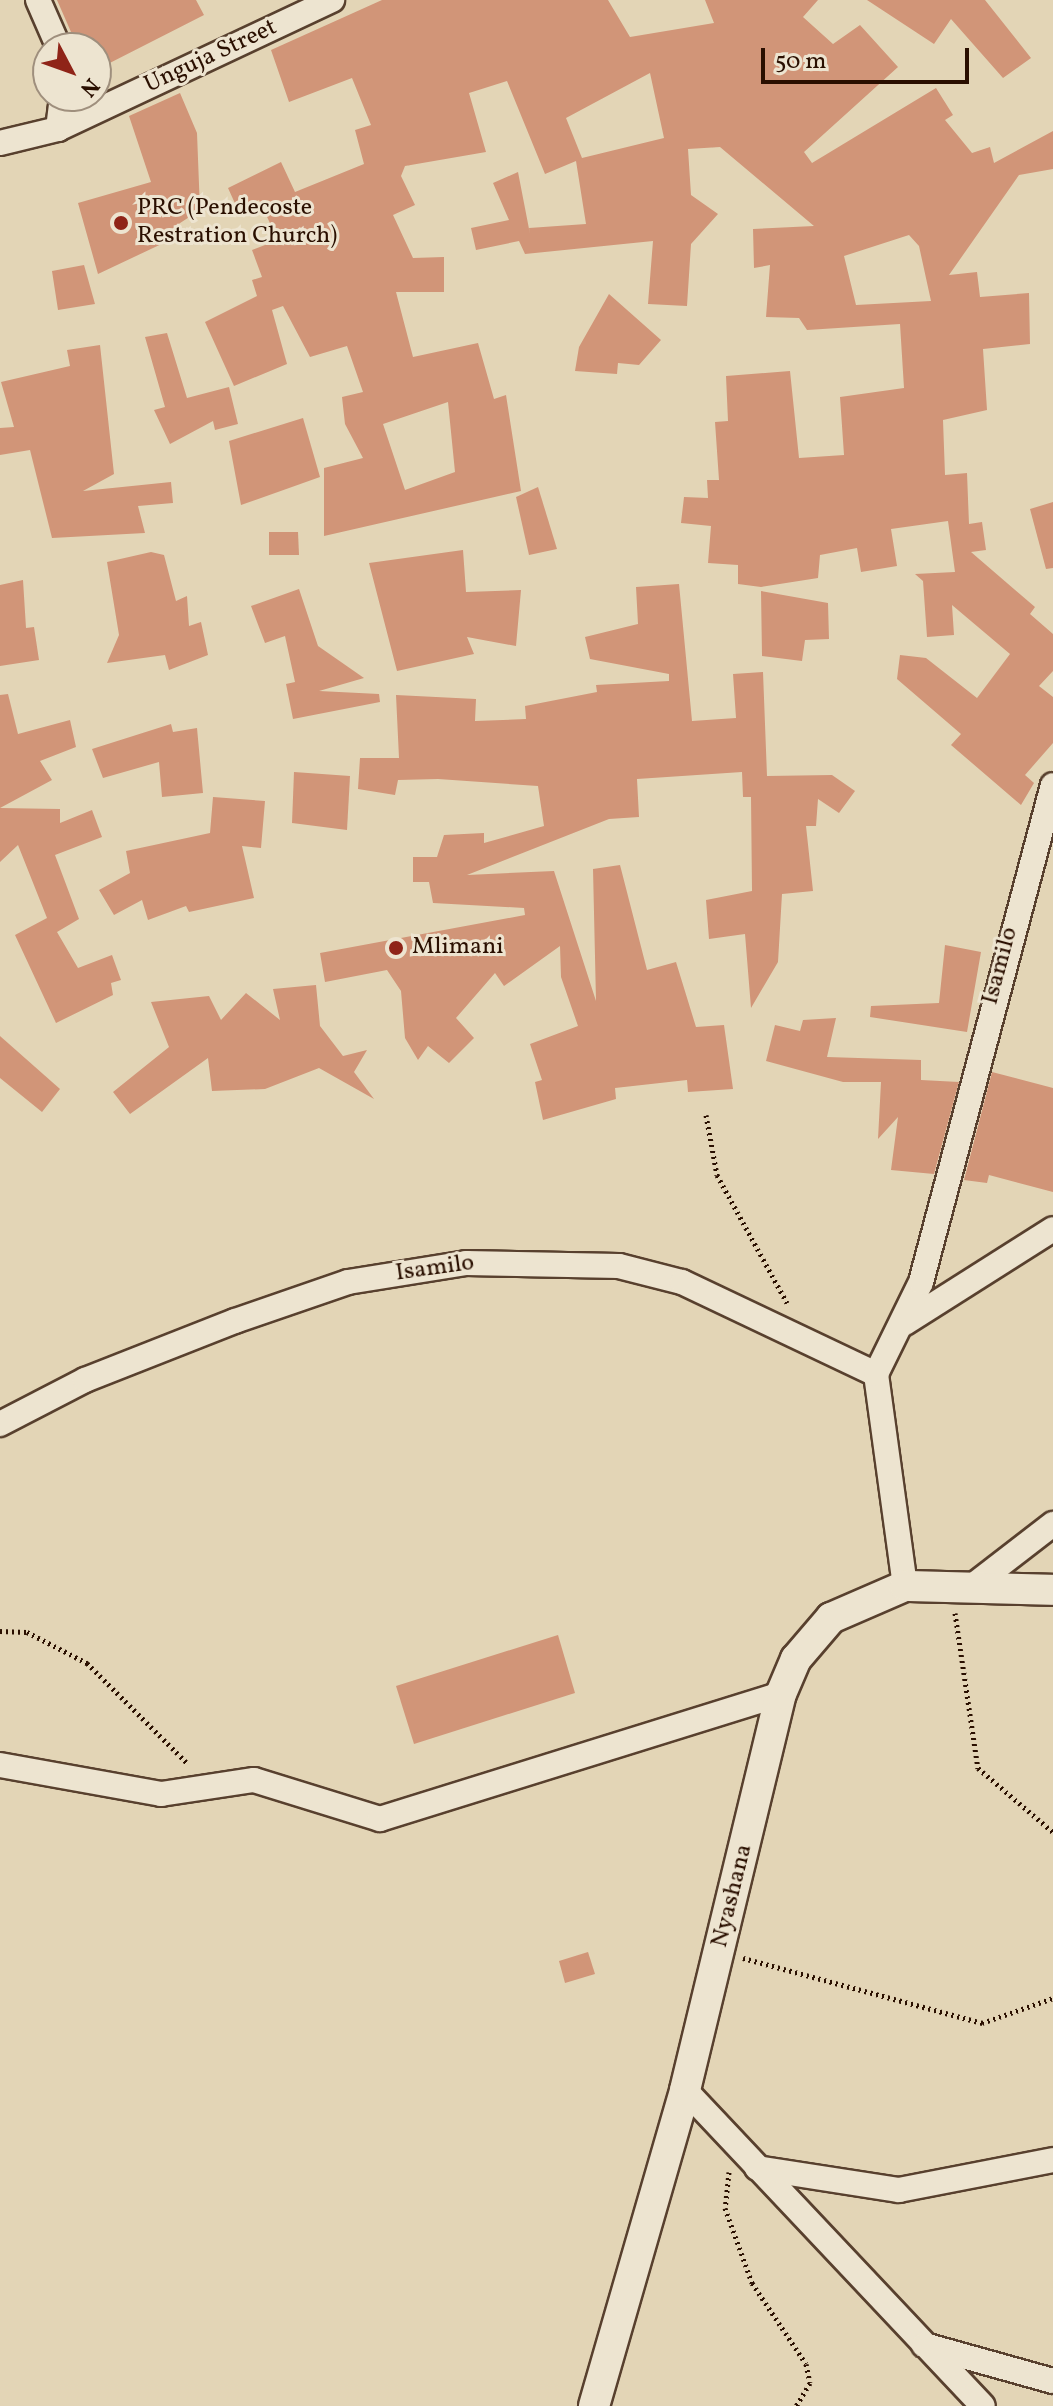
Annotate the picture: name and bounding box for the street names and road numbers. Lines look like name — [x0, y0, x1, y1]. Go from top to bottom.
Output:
street label: Unguja Street — [140, 14, 282, 100]
street label: Isamilo — [977, 924, 1025, 1008]
street label: Isamilo — [394, 1249, 476, 1289]
street label: Nyashana — [706, 1841, 760, 1951]

